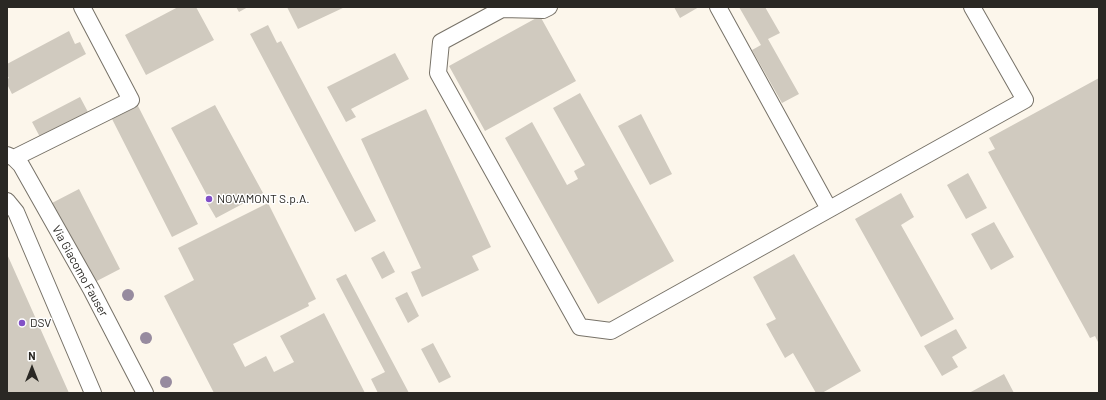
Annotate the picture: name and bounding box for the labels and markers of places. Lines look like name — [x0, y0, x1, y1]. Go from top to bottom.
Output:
place label: NOVAMONT S.p.A. — [217, 192, 310, 206]
marker: NOVAMONT S.p.A. — [204, 194, 214, 204]
place label: DSV — [30, 316, 51, 330]
marker: DSV — [17, 318, 27, 328]

